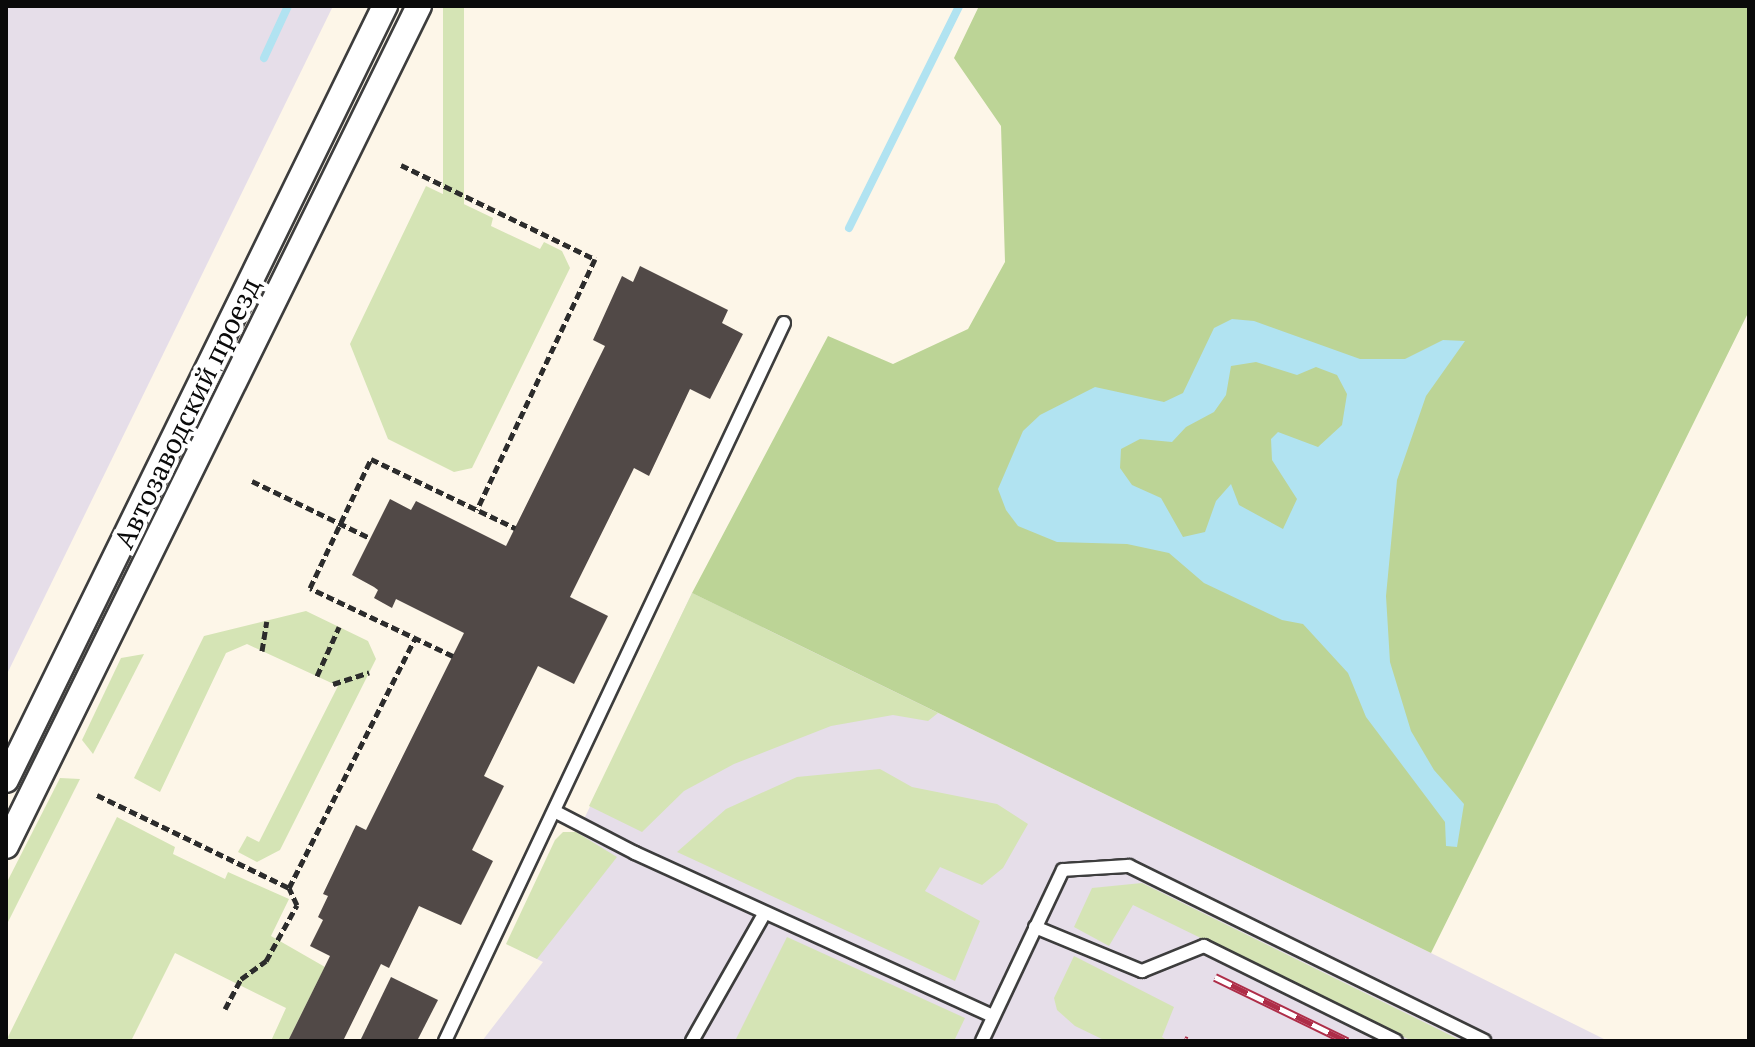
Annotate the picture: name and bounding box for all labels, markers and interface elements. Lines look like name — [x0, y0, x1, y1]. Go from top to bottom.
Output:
street label: Автозаводский проезд — [107, 272, 267, 554]

